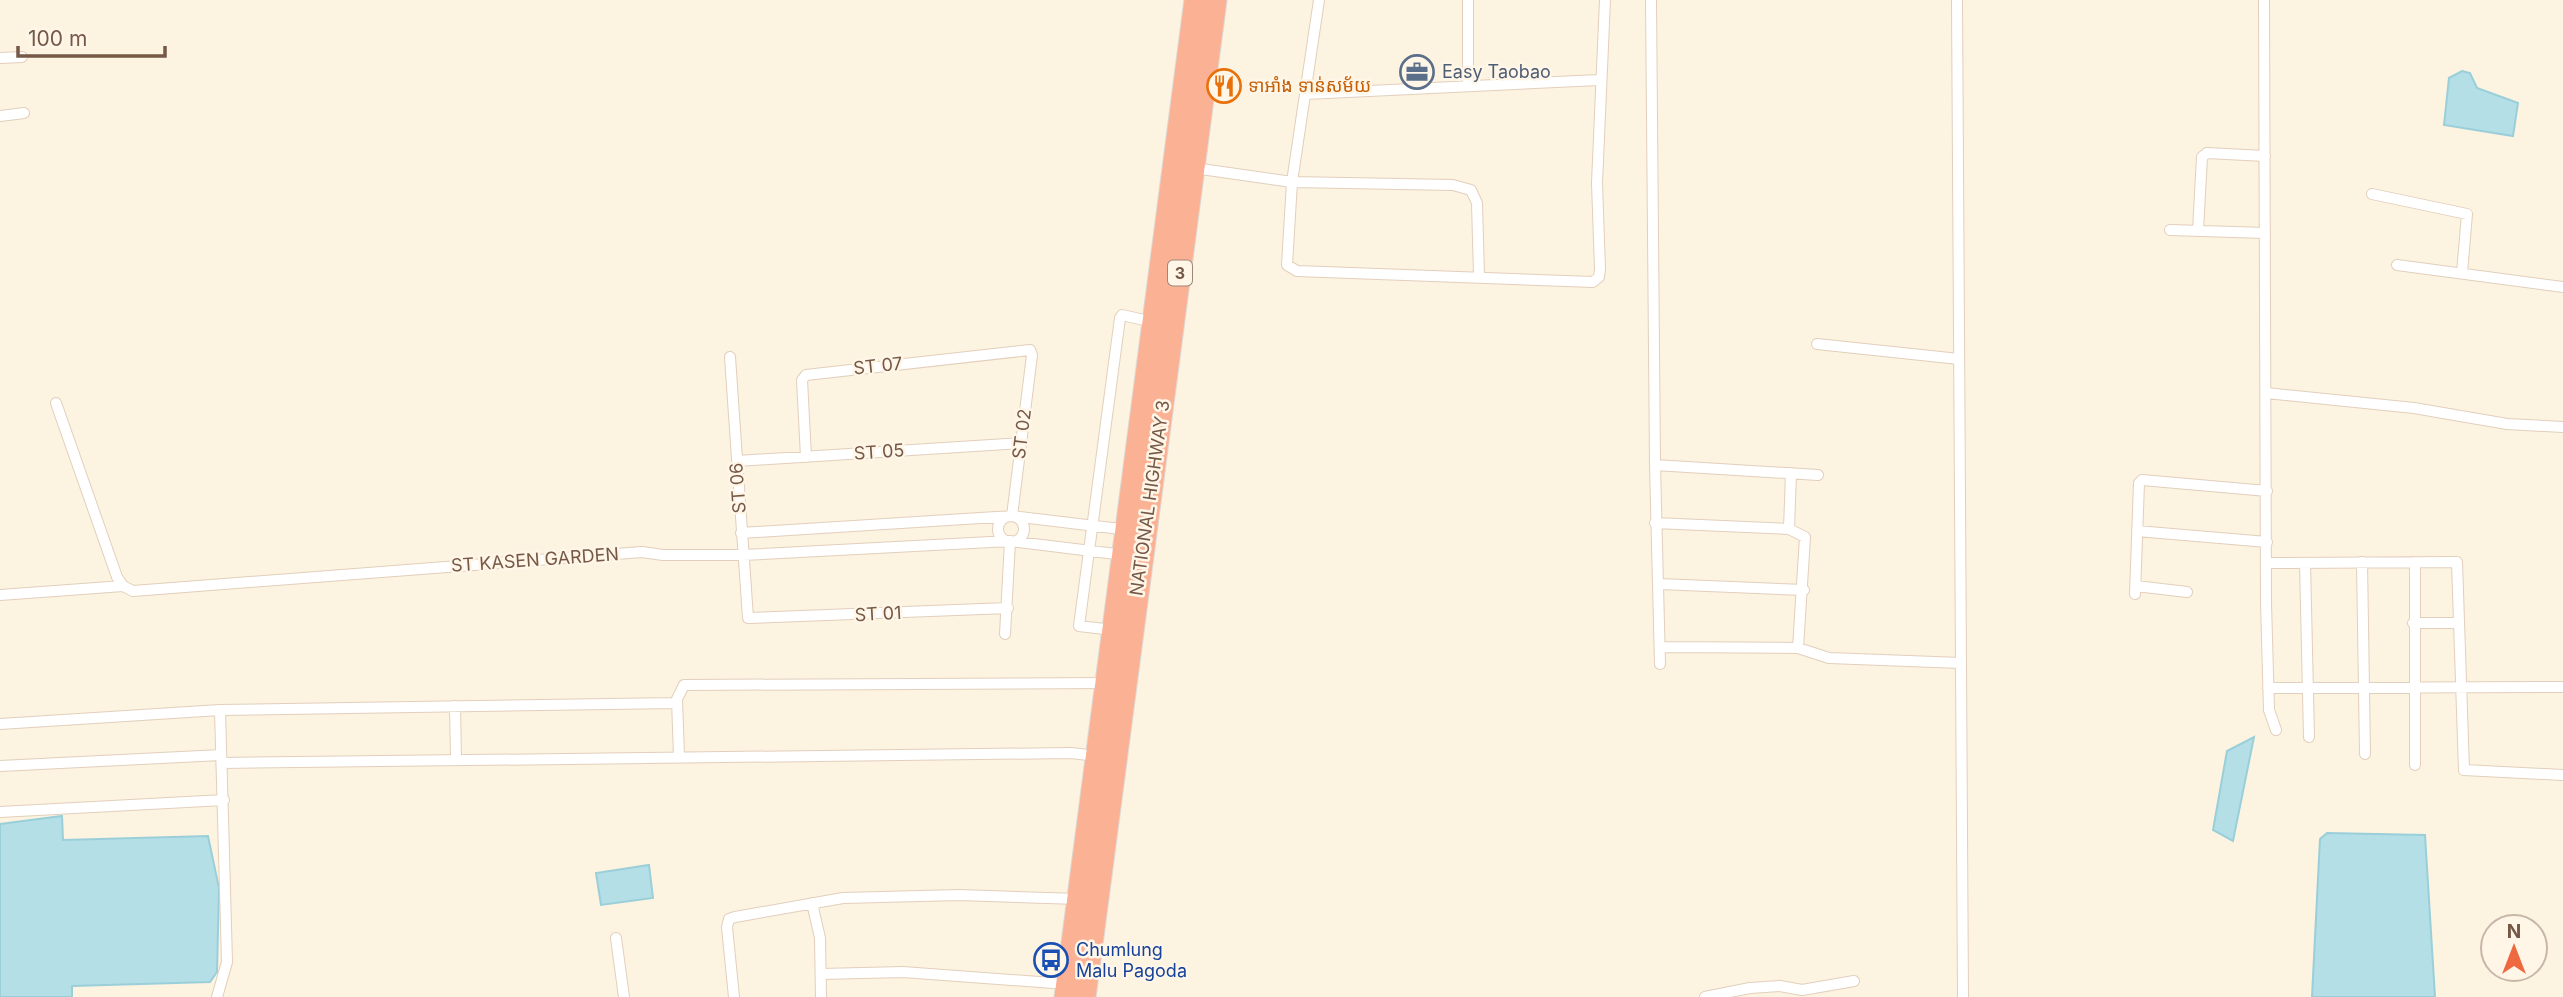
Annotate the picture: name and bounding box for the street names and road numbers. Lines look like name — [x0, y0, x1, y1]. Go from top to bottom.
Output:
road number: 3 — [1168, 260, 1192, 286]
street label: ST 07 — [852, 352, 904, 379]
street label: NATIONAL HIGHWAY 3 — [1125, 399, 1174, 597]
street label: ST 02 — [1008, 408, 1035, 460]
street label: ST 05 — [853, 439, 905, 464]
street label: ST 06 — [725, 462, 750, 514]
street label: ST KASEN GARDEN — [450, 543, 620, 576]
street label: ST 01 — [854, 602, 902, 625]

